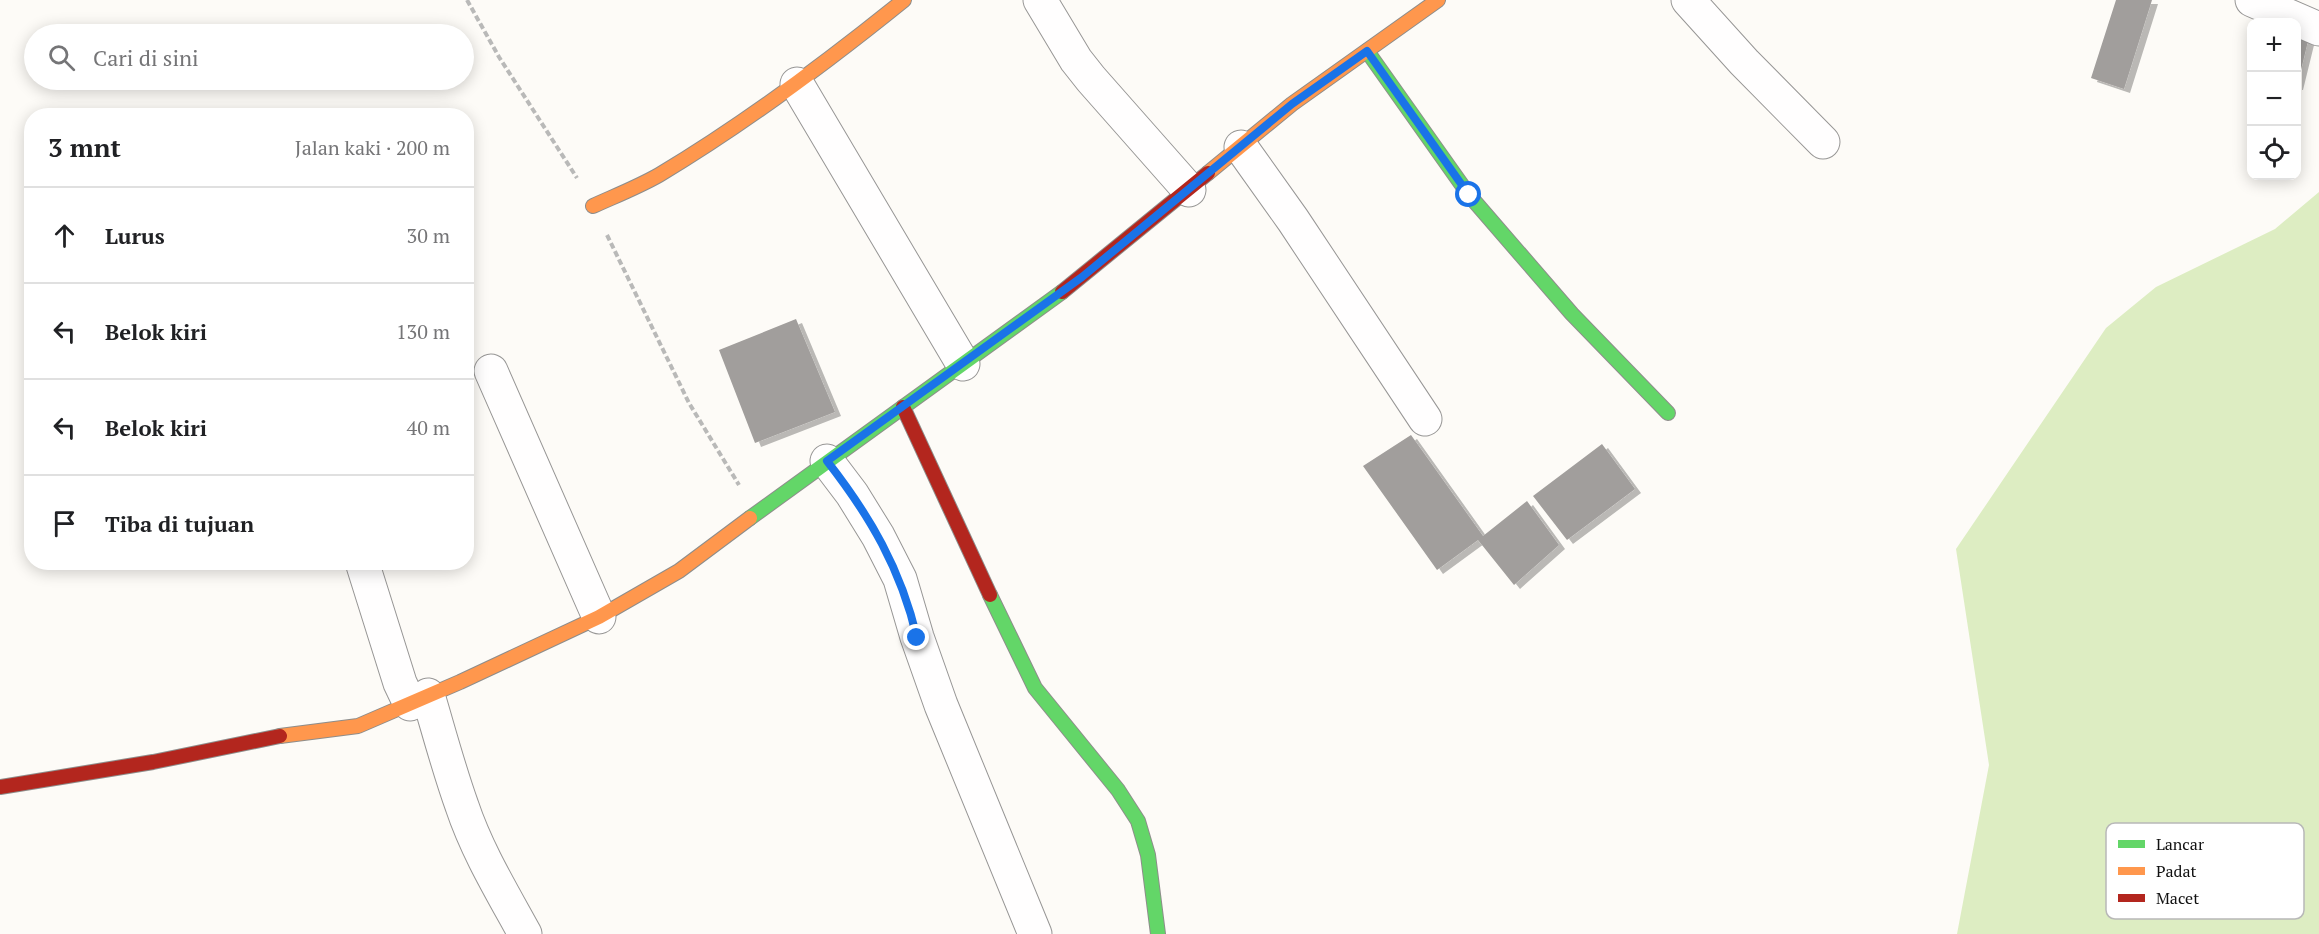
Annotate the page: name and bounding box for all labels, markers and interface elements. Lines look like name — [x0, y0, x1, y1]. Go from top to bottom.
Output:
map controls — [2247, 18, 2301, 180]
button: + — [2247, 18, 2301, 72]
search box — [24, 24, 474, 90]
icon: search — [45, 41, 78, 74]
text: Cari di sini — [93, 43, 199, 72]
button: − — [2247, 72, 2301, 126]
button: locate — [2247, 126, 2301, 180]
text: 3 mnt — [48, 130, 121, 164]
text: Jalan kaki · 200 m — [295, 134, 450, 161]
route start — [1455, 181, 1481, 207]
icon: ahead — [48, 219, 81, 252]
text: Lurus — [105, 221, 165, 250]
text: 30 m — [407, 222, 450, 249]
icon: left — [48, 315, 81, 348]
text: Belok kiri — [105, 317, 207, 346]
text: 130 m — [396, 318, 450, 345]
icon: left — [48, 411, 81, 444]
text: Belok kiri — [105, 413, 207, 442]
text: 40 m — [407, 414, 450, 441]
icon: arrive — [48, 507, 81, 540]
text: Tiba di tujuan — [105, 509, 254, 538]
route end — [903, 624, 929, 650]
legend — [2106, 823, 2304, 919]
text: Lancar — [2156, 833, 2205, 855]
text: Padat — [2156, 860, 2197, 882]
text: Macet — [2156, 887, 2199, 909]

